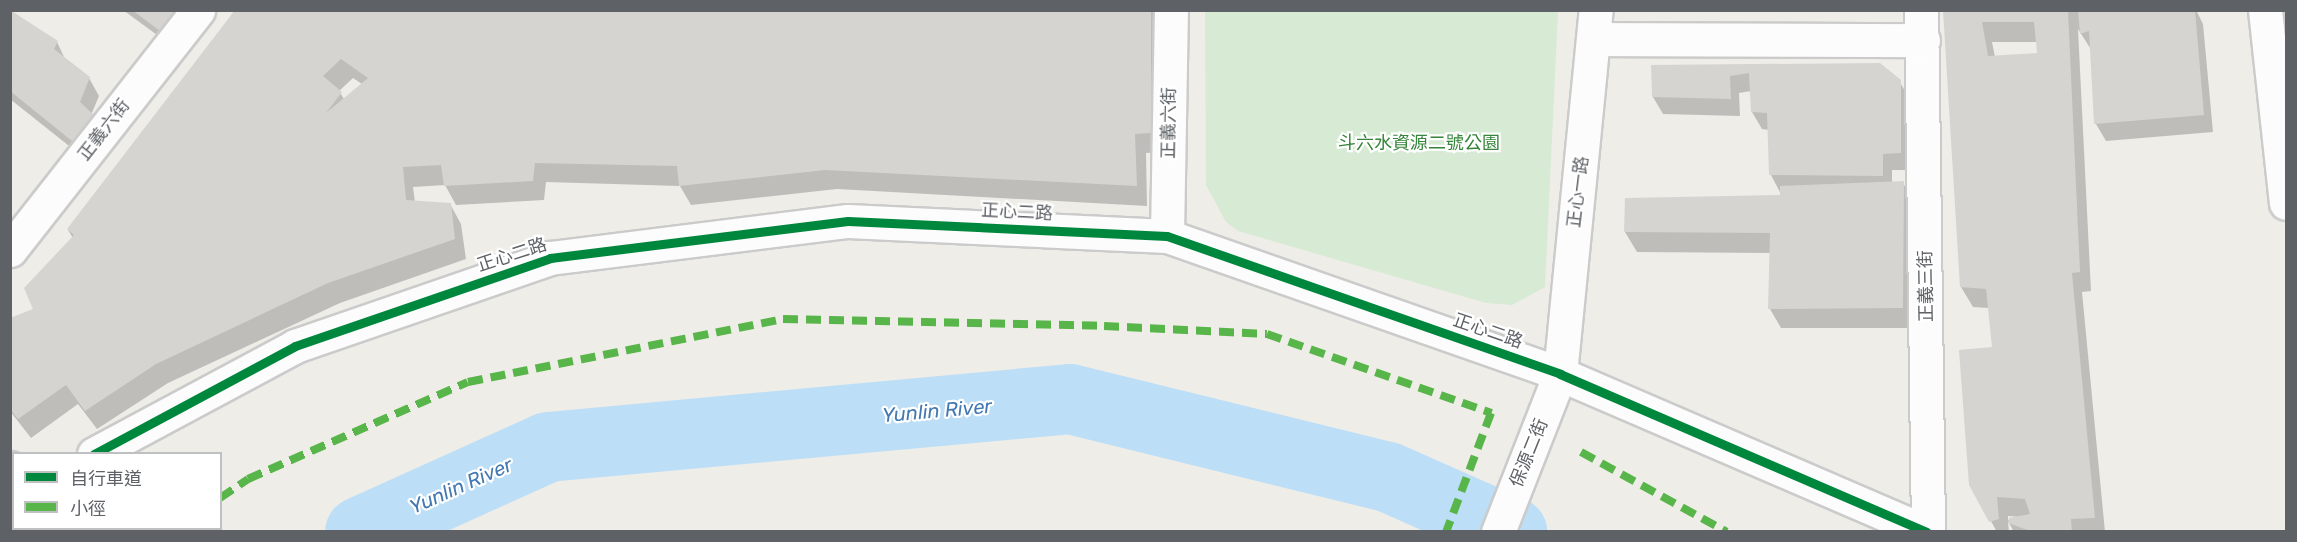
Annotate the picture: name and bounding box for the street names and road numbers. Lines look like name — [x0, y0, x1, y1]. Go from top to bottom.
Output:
street label: 正義六街 — [1158, 87, 1180, 159]
street label: 正義六街 — [73, 95, 135, 165]
street label: 正心一路 — [1563, 155, 1593, 229]
street label: 正心二路 — [980, 199, 1054, 225]
street label: 正心二路 — [474, 234, 550, 276]
street label: 正義三街 — [1915, 250, 1937, 322]
street label: 正心二路 — [1450, 309, 1526, 353]
street label: 保源二街 — [1506, 416, 1552, 490]

